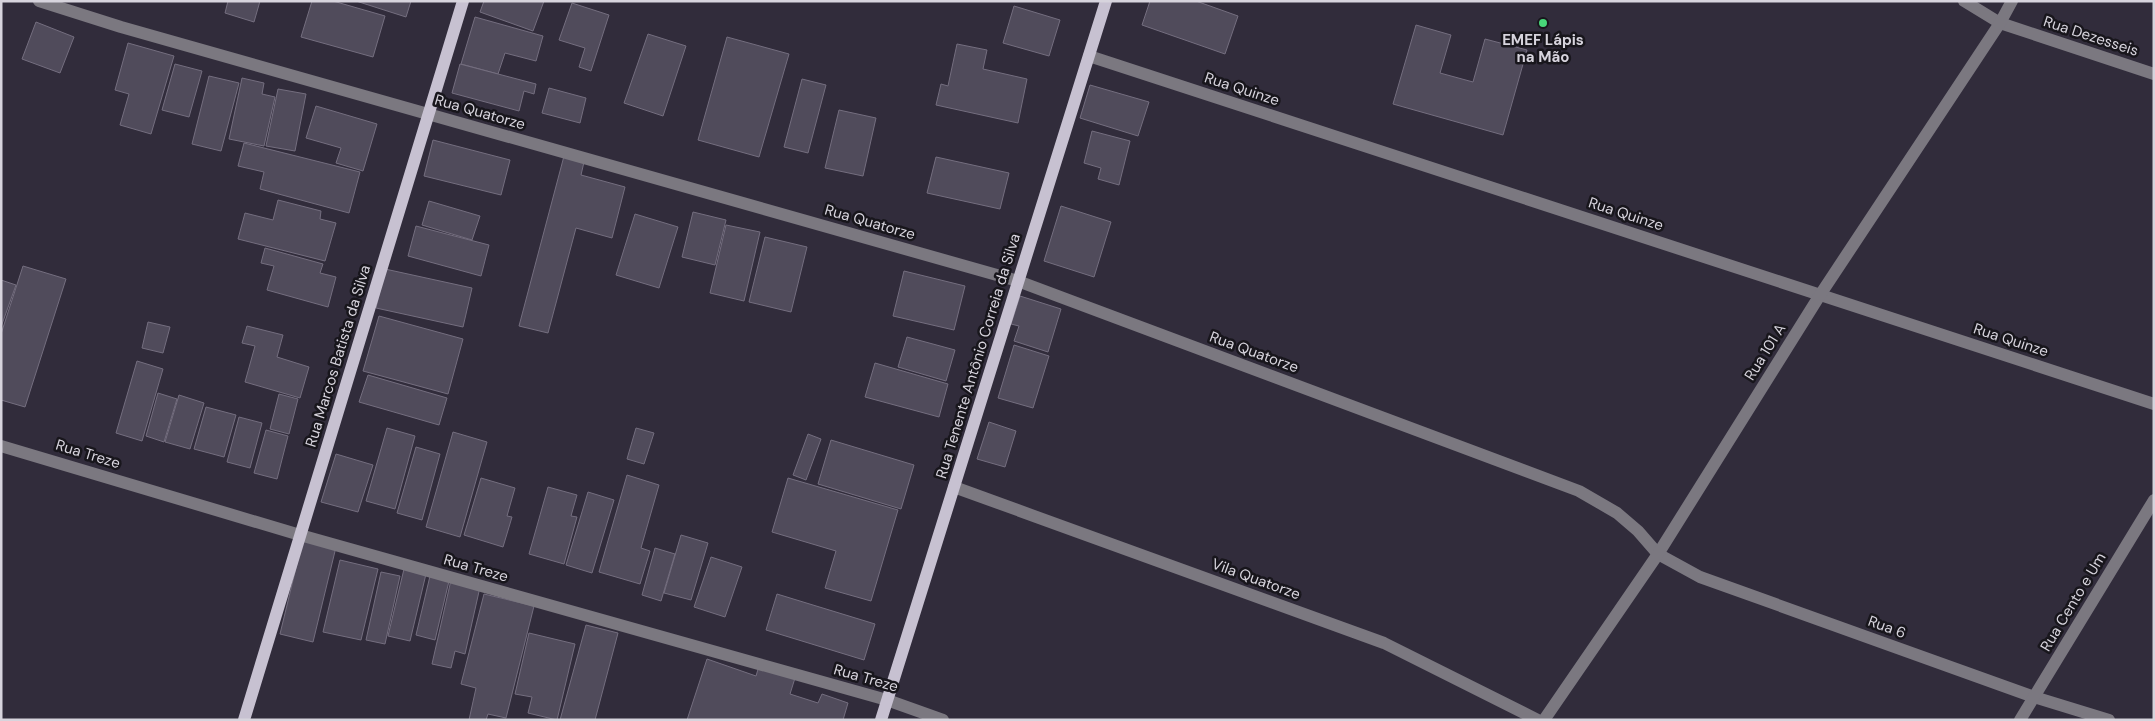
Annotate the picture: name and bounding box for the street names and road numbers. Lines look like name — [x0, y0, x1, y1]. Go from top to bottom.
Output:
street label: Rua Dezesseis — [2041, 11, 2141, 61]
street label: Rua Quinze — [1202, 68, 1282, 110]
street label: Rua Quatorze — [432, 90, 528, 134]
street label: Rua Quinze — [1586, 193, 1666, 235]
street label: Rua Quatorze — [822, 200, 918, 244]
street label: Rua Tenente Antônio Correia da Silva — [931, 231, 1025, 481]
street label: Rua Marcos Batista da Silva — [301, 263, 375, 449]
street label: Rua Quinze — [1971, 319, 2051, 361]
street label: Rua 101 A — [1740, 320, 1790, 384]
street label: Rua Quatorze — [1207, 327, 1301, 377]
street label: Rua Treze — [53, 435, 123, 473]
street label: Rua Treze — [441, 549, 511, 587]
street label: Rua Cento e Um — [2036, 549, 2110, 655]
street label: Vila Quatorze — [1209, 554, 1303, 604]
street label: Rua 6 — [1865, 611, 1909, 643]
street label: Rua Treze — [831, 659, 901, 697]

